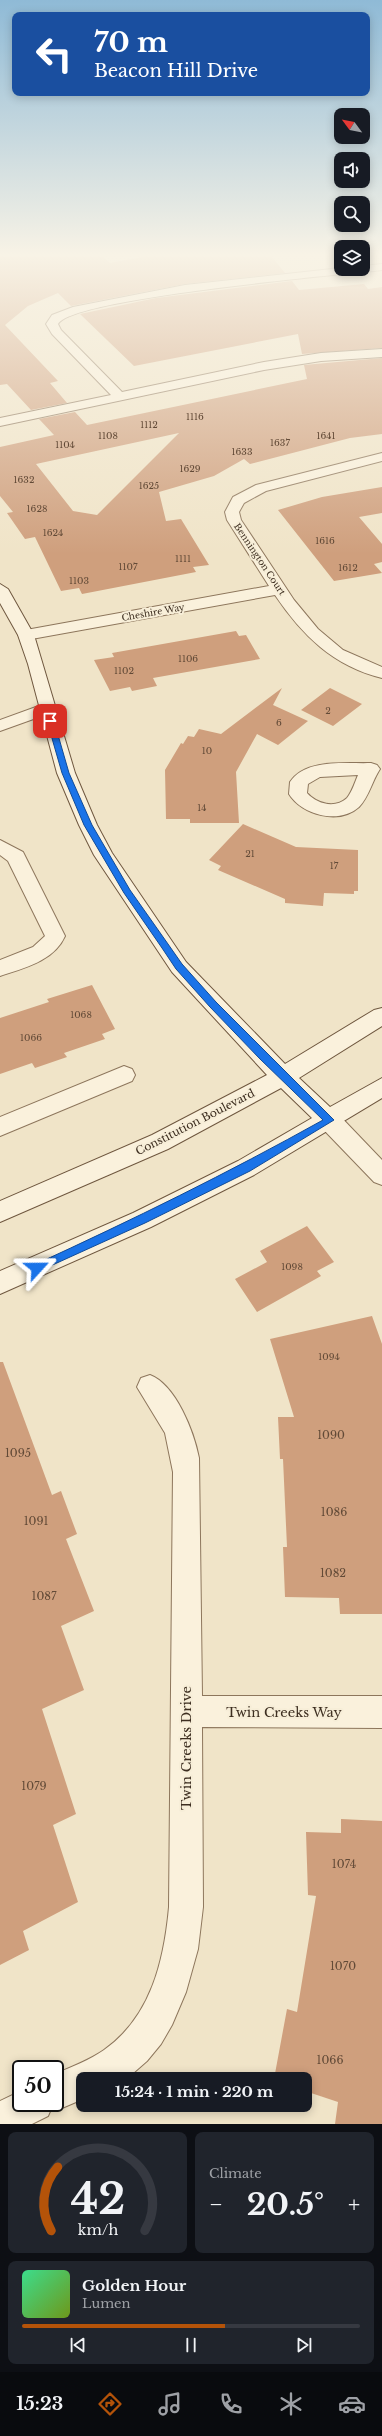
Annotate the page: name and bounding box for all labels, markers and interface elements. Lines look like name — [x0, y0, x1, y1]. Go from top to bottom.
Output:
text: 70 m — [94, 25, 168, 60]
icon: left — [28, 28, 80, 80]
text: Beacon Hill Drive — [94, 60, 258, 82]
north arrow — [334, 108, 370, 144]
map controls — [334, 108, 370, 276]
button: sound — [334, 152, 370, 188]
button: search — [334, 196, 370, 232]
button: layers — [334, 240, 370, 276]
house number: 1116 — [186, 411, 204, 422]
house number: 1112 — [140, 419, 158, 430]
house number: 1108 — [98, 430, 118, 441]
house number: 1641 — [316, 430, 336, 441]
house number: 1637 — [270, 437, 290, 448]
house number: 1104 — [55, 439, 75, 450]
house number: 1633 — [232, 446, 252, 457]
house number: 1629 — [179, 463, 201, 474]
house number: 1632 — [14, 474, 34, 485]
house number: 1625 — [139, 480, 159, 491]
house number: 1628 — [27, 503, 47, 514]
street label: Bennington Court — [232, 521, 288, 597]
house number: 1624 — [43, 527, 63, 538]
house number: 1616 — [315, 535, 335, 546]
house number: 1111 — [175, 553, 191, 564]
house number: 1107 — [119, 561, 138, 572]
house number: 1612 — [338, 562, 358, 573]
house number: 1103 — [69, 575, 89, 586]
street label: Cheshire Way — [121, 601, 186, 623]
house number: 1106 — [178, 653, 198, 664]
house number: 1102 — [114, 665, 134, 676]
pin — [33, 704, 67, 738]
house number: 2 — [325, 705, 331, 716]
icon: arrive — [39, 710, 61, 732]
house number: 6 — [276, 717, 282, 728]
house number: 10 — [202, 745, 212, 756]
house number: 14 — [197, 802, 207, 813]
house number: 21 — [245, 848, 255, 859]
house number: 17 — [330, 860, 339, 871]
house number: 1068 — [70, 1009, 92, 1020]
house number: 1066 — [20, 1032, 42, 1043]
street label: Constitution Boulevard — [133, 1086, 257, 1158]
position arrow — [16, 1247, 58, 1289]
house number: 1098 — [281, 1261, 303, 1272]
house number: 1094 — [318, 1351, 340, 1362]
house number: 1090 — [317, 1428, 345, 1442]
house number: 1095 — [5, 1446, 31, 1460]
house number: 1086 — [321, 1505, 347, 1519]
house number: 1091 — [24, 1514, 48, 1528]
house number: 1082 — [320, 1566, 346, 1580]
house number: 1087 — [32, 1589, 57, 1603]
street label: Twin Creeks Drive — [178, 1686, 195, 1810]
street label: Twin Creeks Way — [226, 1704, 342, 1721]
house number: 1079 — [21, 1779, 47, 1793]
house number: 1074 — [332, 1857, 356, 1871]
house number: 1070 — [330, 1959, 356, 1973]
house number: 1066 — [317, 2053, 343, 2067]
speed limit sign: 50 — [12, 2060, 64, 2112]
text: 15:24 · 1 min · 220 m — [115, 2082, 273, 2101]
text: Climate — [209, 2165, 262, 2182]
text: 42 — [70, 2173, 125, 2224]
text: 20.5° — [247, 2186, 324, 2223]
text: − — [209, 2191, 223, 2218]
text: + — [348, 2191, 360, 2218]
text: km/h — [77, 2220, 118, 2238]
text: Golden Hour — [82, 2276, 186, 2295]
text: Lumen — [82, 2295, 131, 2312]
icon: previous — [67, 2334, 89, 2356]
icon: pause — [180, 2334, 202, 2356]
icon: next — [293, 2334, 315, 2356]
icon: directions — [96, 2390, 124, 2418]
icon: music — [156, 2390, 184, 2418]
icon: phone — [217, 2390, 245, 2418]
icon: climate — [277, 2390, 305, 2418]
icon: car — [338, 2390, 366, 2418]
text: 15:23 — [16, 2393, 63, 2415]

